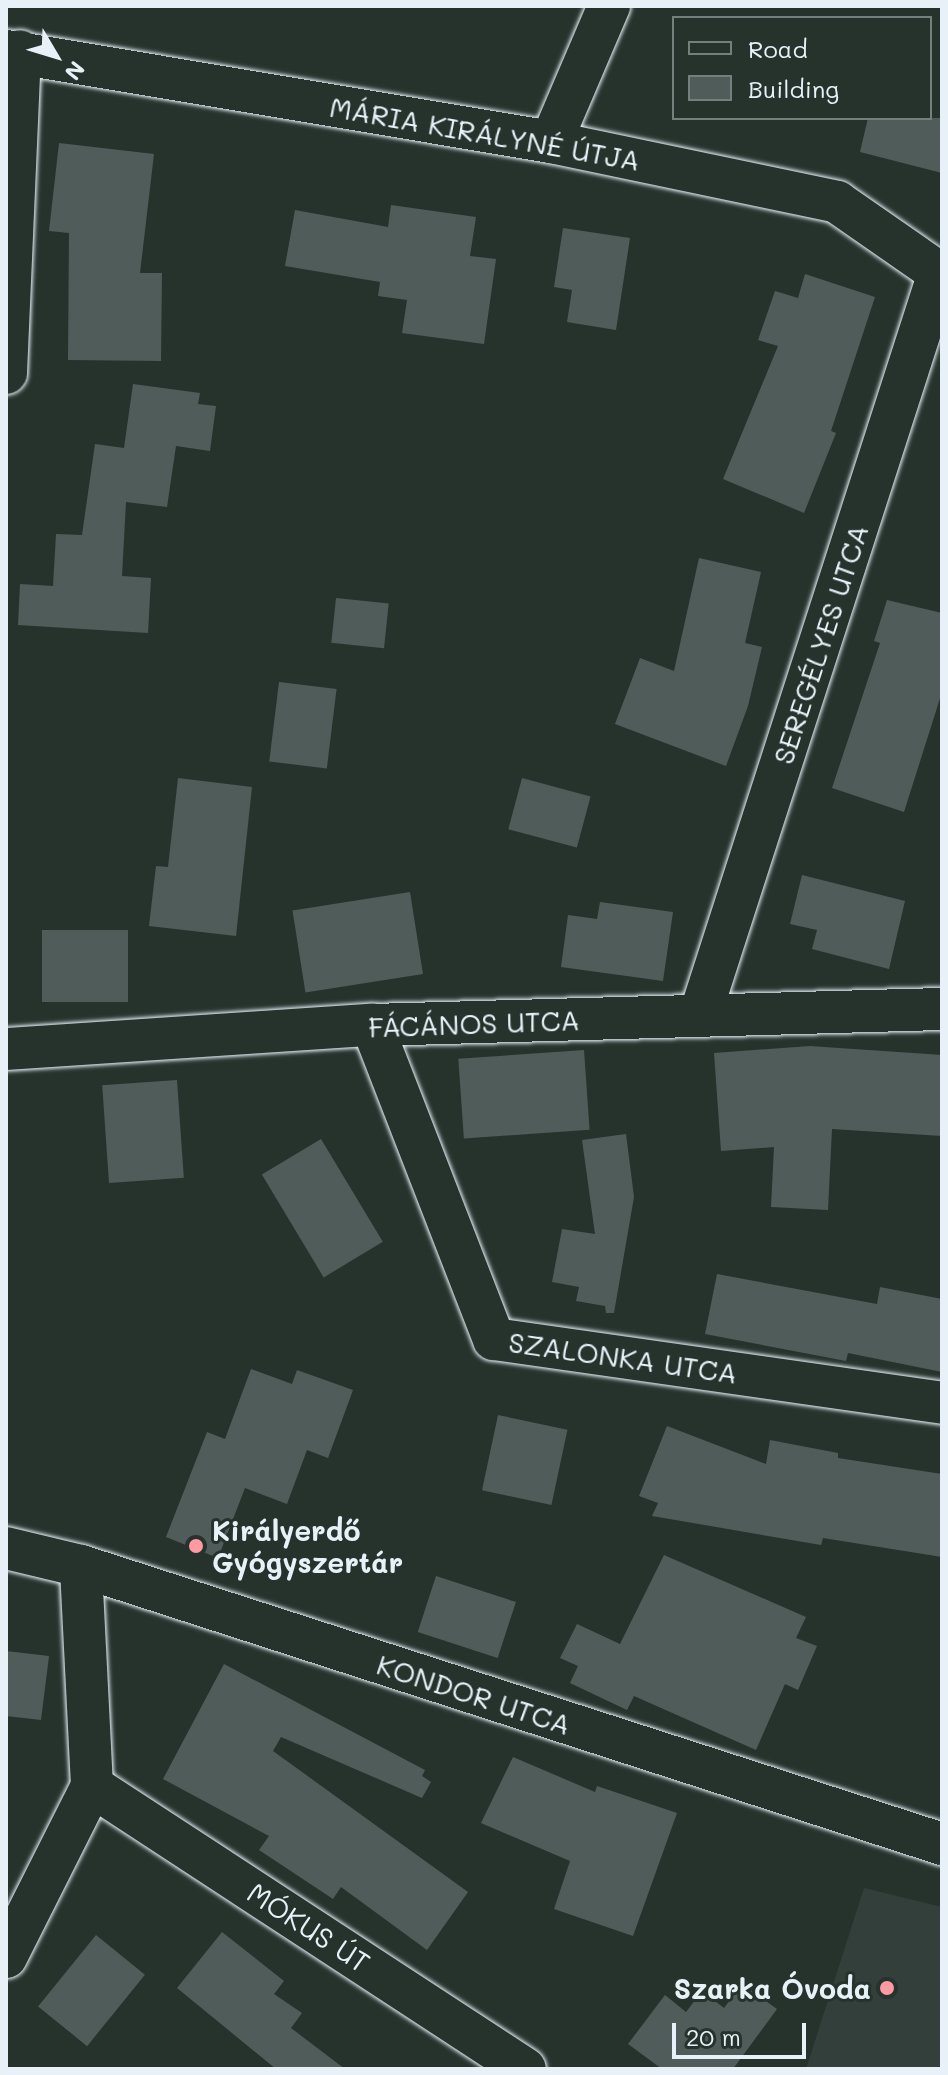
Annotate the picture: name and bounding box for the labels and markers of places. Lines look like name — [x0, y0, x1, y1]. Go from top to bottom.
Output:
place label: Királyerdő Gyógyszertár — [212, 1513, 403, 1579]
marker: Királyerdő Gyógyszertár — [187, 1537, 205, 1555]
place label: Szarka Óvoda — [674, 1971, 871, 2005]
marker: Szarka Óvoda — [878, 1979, 896, 1997]

